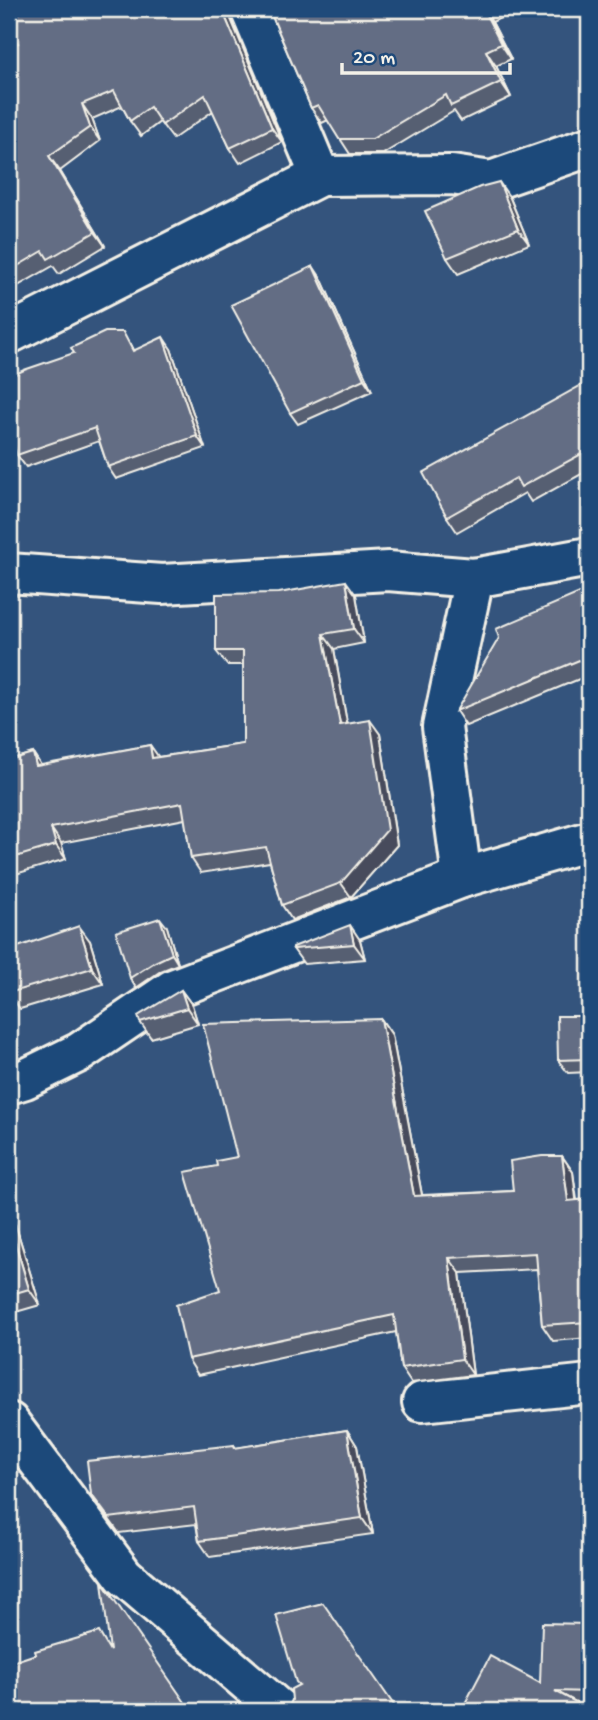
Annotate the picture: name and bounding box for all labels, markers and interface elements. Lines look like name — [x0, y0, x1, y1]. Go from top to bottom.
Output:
scale bar — [342, 32, 510, 76]
text: 20 m — [353, 47, 395, 72]

